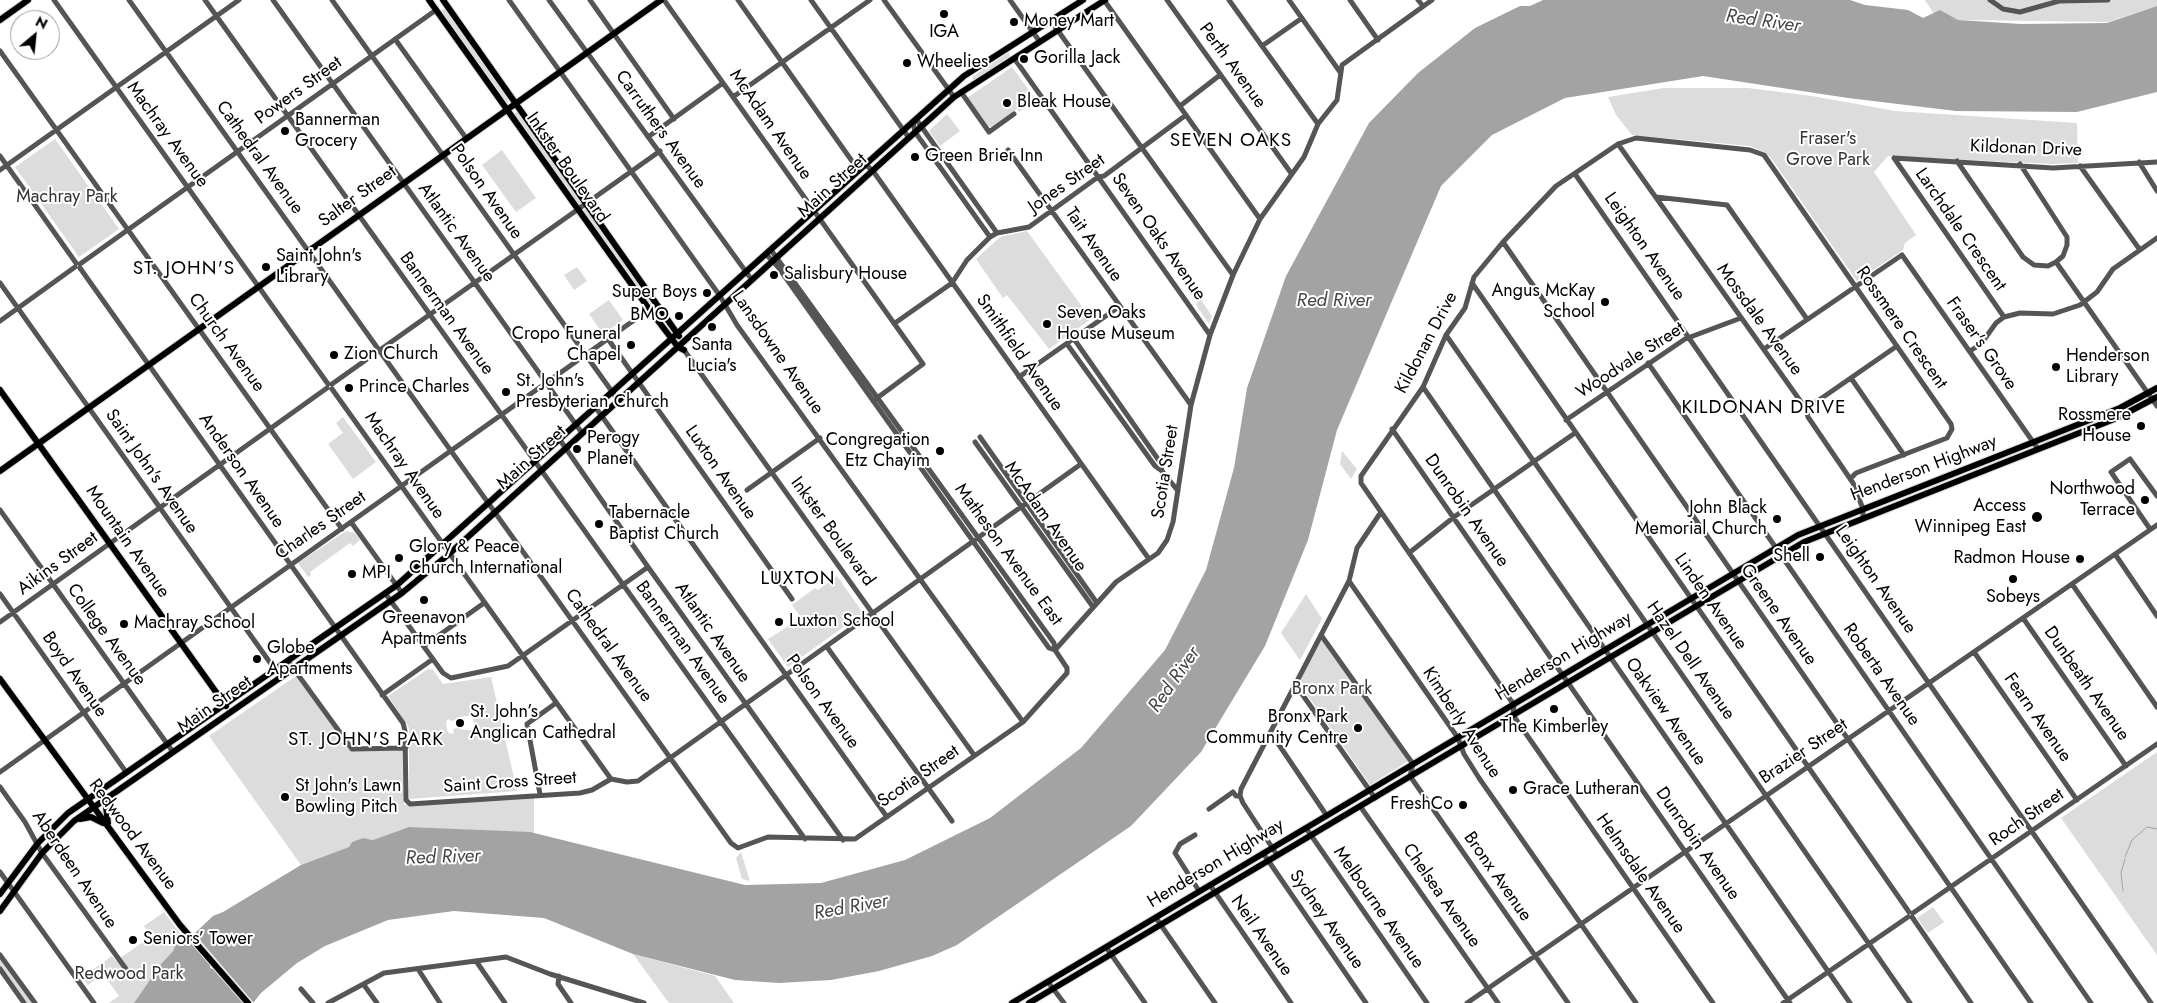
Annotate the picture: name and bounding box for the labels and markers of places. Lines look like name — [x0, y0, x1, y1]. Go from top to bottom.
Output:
marker: IGA — [938, 8, 950, 20]
place label: Money Mart — [1024, 11, 1114, 33]
marker: Money Mart — [1008, 16, 1020, 28]
place label: IGA — [929, 22, 959, 44]
place label: Gorilla Jack — [1034, 48, 1120, 70]
place label: Wheelies — [917, 52, 988, 74]
marker: Gorilla Jack — [1018, 53, 1030, 65]
marker: Wheelies — [901, 57, 913, 69]
place label: Bleak House — [1017, 92, 1111, 114]
marker: Bleak House — [1001, 97, 1013, 109]
place label: Bannerman Grocery — [295, 110, 380, 152]
marker: Bannerman Grocery — [279, 125, 291, 137]
place label: Green Brier Inn — [925, 146, 1043, 168]
marker: Green Brier Inn — [909, 151, 921, 163]
place label: Saint John's Library — [276, 246, 361, 288]
marker: Saint John's Library — [260, 261, 272, 273]
place label: Salisbury House — [784, 264, 907, 286]
marker: Salisbury House — [768, 269, 780, 281]
place label: Angus McKay School — [1491, 281, 1595, 324]
place label: Super Boys — [612, 282, 697, 304]
marker: Super Boys — [701, 287, 713, 299]
marker: Angus McKay School — [1599, 296, 1611, 308]
place label: Seven Oaks House Museum — [1057, 303, 1175, 346]
place label: BMO — [630, 305, 669, 327]
marker: BMO — [673, 310, 685, 322]
marker: Seven Oaks House Museum — [1041, 318, 1053, 330]
marker: Santa Lucia's — [706, 321, 718, 333]
place label: Cropo Funeral Chapel — [512, 324, 621, 366]
place label: Santa Lucia's — [687, 335, 737, 378]
marker: Cropo Funeral Chapel — [625, 339, 637, 351]
place label: Zion Church — [344, 344, 438, 366]
place label: Henderson Library — [2066, 346, 2150, 388]
marker: Zion Church — [328, 349, 340, 361]
marker: Henderson Library — [2050, 361, 2062, 373]
place label: St. John's Presbyterian Church — [516, 371, 669, 414]
place label: Prince Charles — [359, 377, 469, 399]
marker: Prince Charles — [343, 382, 355, 394]
marker: St. John's Presbyterian Church — [500, 386, 512, 398]
place label: Rossmere House — [2058, 405, 2131, 448]
marker: Rossmere House — [2135, 420, 2147, 432]
place label: Perogy Planet — [587, 428, 640, 470]
place label: Congregation Etz Chayim — [826, 430, 930, 472]
marker: Perogy Planet — [571, 443, 583, 455]
marker: Congregation Etz Chayim — [934, 445, 946, 457]
place label: Northwood Terrace — [2049, 479, 2135, 522]
marker: Northwood Terrace — [2139, 494, 2151, 506]
place label: Access Winnipeg East — [1915, 496, 2026, 538]
place label: John Black Memorial Church — [1635, 498, 1767, 540]
place label: Tabernacle Baptist Church — [609, 503, 719, 546]
marker: Access Winnipeg East — [2030, 510, 2044, 524]
marker: John Black Memorial Church — [1771, 513, 1783, 525]
marker: Tabernacle Baptist Church — [593, 518, 605, 530]
place label: Glory & Peace Church International — [409, 537, 562, 580]
place label: Shell — [1773, 546, 1810, 568]
place label: Radmon House — [1954, 548, 2070, 570]
marker: Shell — [1814, 551, 1826, 563]
marker: Glory & Peace Church International — [393, 552, 405, 564]
marker: Radmon House — [2074, 553, 2086, 565]
place label: MPI — [362, 563, 391, 585]
marker: MPI — [346, 568, 358, 580]
marker: Sobeys — [2007, 573, 2019, 585]
place label: Sobeys — [1986, 587, 2040, 609]
marker: Greenavon Apartments — [418, 594, 430, 606]
place label: Greenavon Apartments — [381, 608, 467, 650]
place label: Luxton School — [789, 611, 894, 633]
place label: Machray School — [134, 613, 255, 635]
marker: Luxton School — [773, 616, 785, 628]
marker: Machray School — [118, 618, 130, 630]
place label: Globe Apartments — [267, 638, 353, 681]
marker: Globe Apartments — [251, 653, 263, 665]
place label: St. John’s Anglican Cathedral — [470, 702, 616, 744]
marker: The Kimberley — [1548, 703, 1560, 715]
place label: Bronx Park Community Centre — [1206, 707, 1348, 750]
marker: St. John’s Anglican Cathedral — [454, 717, 466, 729]
place label: The Kimberley — [1500, 717, 1608, 739]
marker: Bronx Park Community Centre — [1352, 722, 1364, 734]
place label: St John's Lawn Bowling Pitch — [295, 776, 401, 819]
place label: Grace Lutheran — [1523, 779, 1640, 801]
marker: Grace Lutheran — [1507, 784, 1519, 796]
marker: St John's Lawn Bowling Pitch — [279, 791, 291, 803]
place label: FreshCo — [1390, 794, 1453, 816]
marker: FreshCo — [1457, 799, 1469, 811]
place label: Seniors’ Tower — [143, 929, 253, 951]
marker: Seniors’ Tower — [127, 934, 139, 946]

